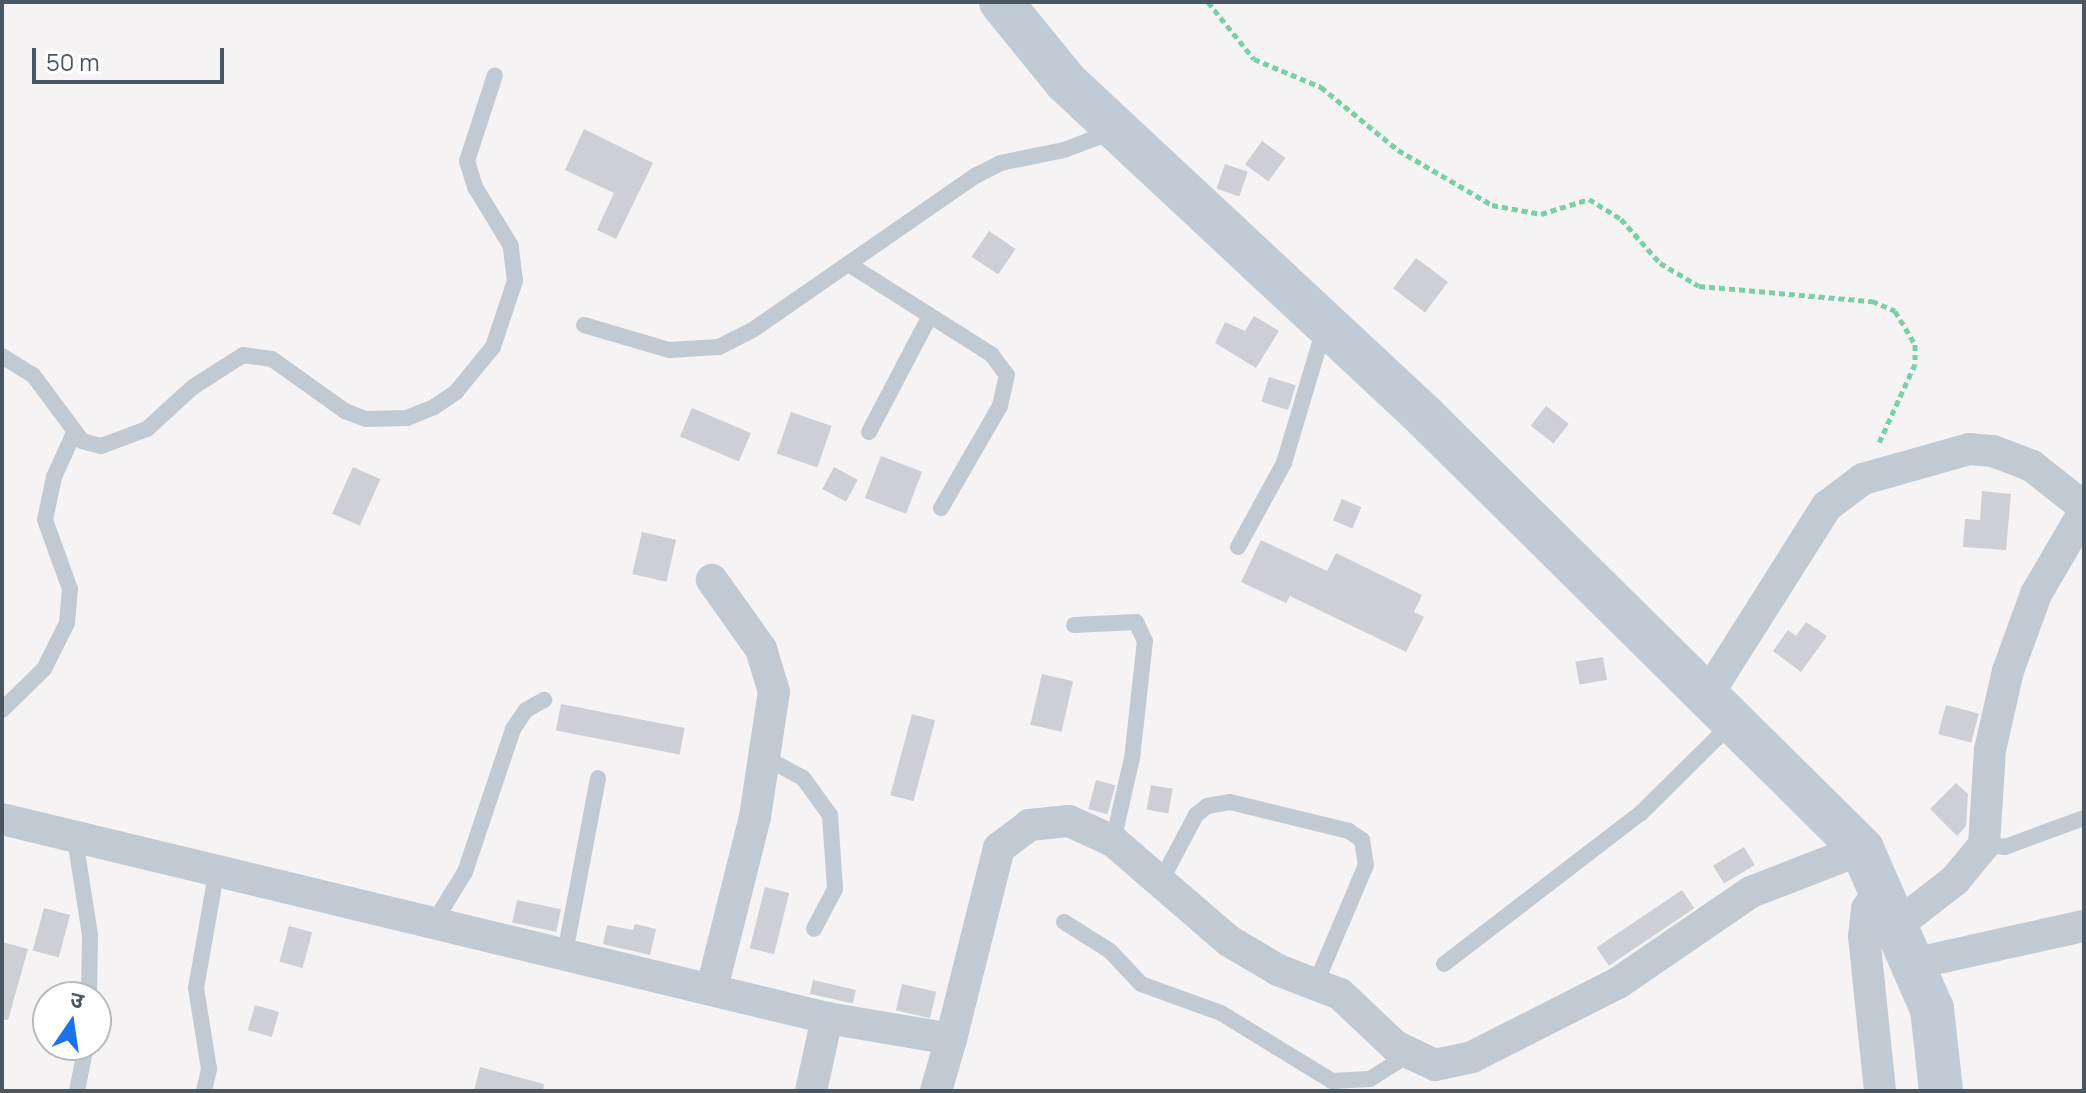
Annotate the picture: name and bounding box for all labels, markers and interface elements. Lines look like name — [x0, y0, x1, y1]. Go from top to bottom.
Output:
scale bar — [36, 32, 228, 82]
text: 50 m — [46, 45, 100, 78]
north arrow — [32, 981, 112, 1061]
text: उ — [67, 984, 87, 1016]

